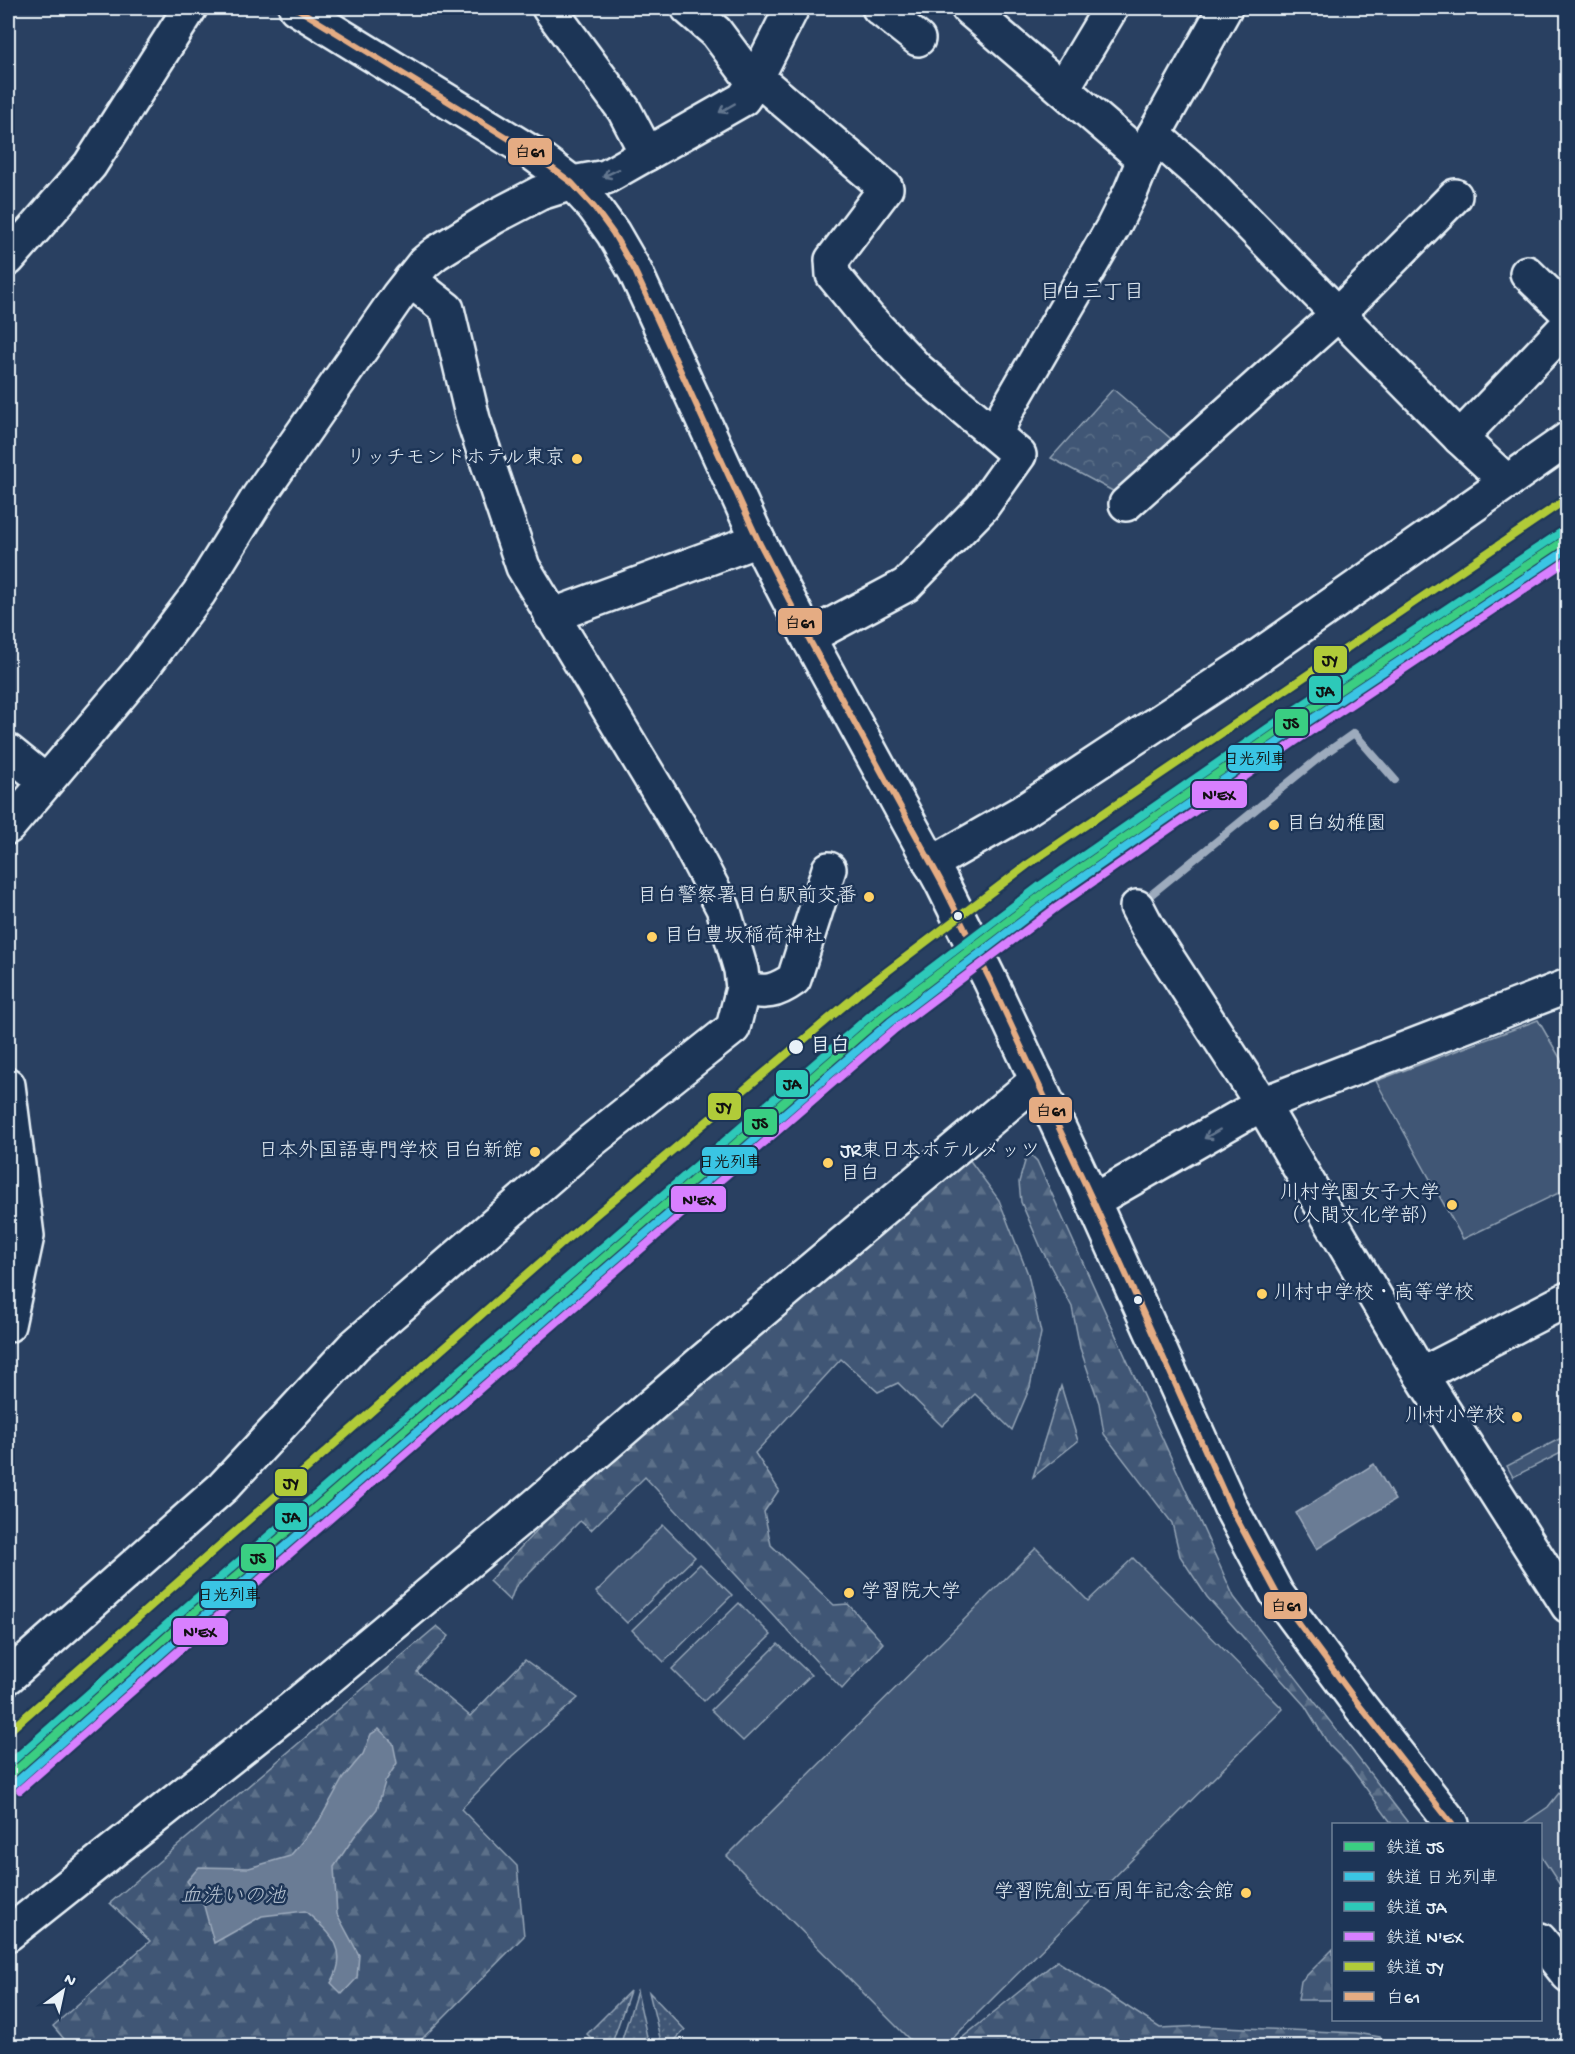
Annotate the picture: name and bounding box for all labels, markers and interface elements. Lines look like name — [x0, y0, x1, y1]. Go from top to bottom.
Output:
one-way arrow — [719, 102, 736, 114]
line badge: 白61 — [507, 137, 553, 166]
text: 白61 — [515, 144, 545, 164]
one-way arrow — [602, 168, 620, 179]
district label: 目白三丁目 — [1040, 281, 1145, 307]
place label: リッチモンドホテル東京 — [346, 446, 565, 471]
marker: リッチモンドホテル東京 — [570, 452, 584, 466]
line badge: 白61 — [777, 607, 823, 636]
text: 白61 — [785, 615, 815, 635]
line badge: JY — [1313, 645, 1348, 674]
text: JY — [1321, 653, 1339, 672]
line badge: JA — [1308, 675, 1342, 704]
text: JA — [1315, 684, 1336, 703]
line badge: JS — [1274, 708, 1309, 737]
text: JS — [1282, 716, 1300, 735]
line badge: 日光列車 — [1227, 744, 1283, 772]
text: 日光列車 — [1223, 750, 1287, 771]
line badge: N'EX — [1191, 780, 1248, 809]
text: N'EX — [1203, 788, 1237, 807]
place label: 目白幼稚園 — [1286, 813, 1386, 837]
marker: 目白幼稚園 — [1267, 818, 1281, 832]
place label: 目白警察署目白駅前交番 — [637, 884, 857, 909]
marker: 目白警察署目白駅前交番 — [862, 890, 876, 904]
unlabelled marker — [952, 910, 964, 922]
place label: 目白豊坂稲荷神社 — [664, 924, 824, 949]
marker: 目白豊坂稲荷神社 — [645, 930, 659, 944]
place label: 目白 — [810, 1034, 850, 1059]
marker: 目白 — [787, 1038, 805, 1056]
line badge: JA — [775, 1069, 809, 1098]
text: JA — [782, 1077, 803, 1096]
line badge: JY — [707, 1092, 742, 1121]
line badge: 白61 — [1028, 1096, 1073, 1124]
text: JY — [715, 1100, 733, 1119]
text: 白61 — [1036, 1103, 1066, 1123]
line badge: JS — [743, 1108, 778, 1136]
text: JS — [751, 1116, 769, 1135]
one-way arrow — [1204, 1128, 1221, 1140]
place label: 日本外国語専門学校 目白新館 — [258, 1139, 523, 1164]
place label: JR東日本ホテルメッツ 目白 — [840, 1139, 1040, 1187]
marker: 日本外国語専門学校 目白新館 — [528, 1145, 542, 1159]
line badge: 日光列車 — [701, 1146, 758, 1175]
text: 日光列車 — [698, 1153, 762, 1174]
marker: JR東日本ホテルメッツ 目白 — [821, 1156, 835, 1170]
place label: 川村学園女子大学 （人間文化学部） — [1280, 1182, 1440, 1229]
line badge: N'EX — [670, 1185, 727, 1213]
text: N'EX — [683, 1193, 717, 1212]
marker: 川村学園女子大学 （人間文化学部） — [1445, 1198, 1459, 1212]
place label: 川村中学校・高等学校 — [1274, 1281, 1474, 1306]
marker: 川村中学校・高等学校 — [1255, 1287, 1269, 1301]
unlabelled marker — [1132, 1294, 1144, 1306]
place label: 川村小学校 — [1405, 1405, 1505, 1429]
marker: 川村小学校 — [1510, 1410, 1524, 1424]
line badge: JY — [274, 1468, 308, 1497]
text: JY — [282, 1476, 300, 1495]
line badge: JA — [274, 1502, 308, 1531]
text: JA — [281, 1510, 302, 1529]
line badge: JS — [240, 1543, 275, 1572]
text: JS — [249, 1551, 267, 1570]
line badge: 日光列車 — [200, 1580, 257, 1609]
place label: 学習院大学 — [861, 1581, 961, 1605]
text: 日光列車 — [197, 1586, 261, 1607]
marker: 学習院大学 — [842, 1586, 856, 1600]
line badge: 白61 — [1263, 1591, 1308, 1620]
text: 白61 — [1271, 1598, 1301, 1618]
line badge: N'EX — [172, 1617, 229, 1646]
text: N'EX — [184, 1625, 218, 1644]
legend — [1332, 1823, 1542, 2021]
text: 鉄道 JS — [1386, 1838, 1445, 1860]
text: 鉄道 日光列車 — [1386, 1868, 1498, 1890]
place label: 学習院創立百周年記念会館 — [994, 1880, 1234, 1905]
water label: 血洗いの池 — [181, 1885, 286, 1911]
marker: 学習院創立百周年記念会館 — [1239, 1886, 1253, 1900]
text: 鉄道 JA — [1386, 1898, 1448, 1920]
text: 鉄道 N'EX — [1386, 1928, 1465, 1950]
text: 鉄道 JY — [1386, 1958, 1444, 1980]
north arrow — [33, 1961, 93, 2021]
text: N — [60, 1971, 79, 1992]
text: 白61 — [1386, 1988, 1420, 2010]

